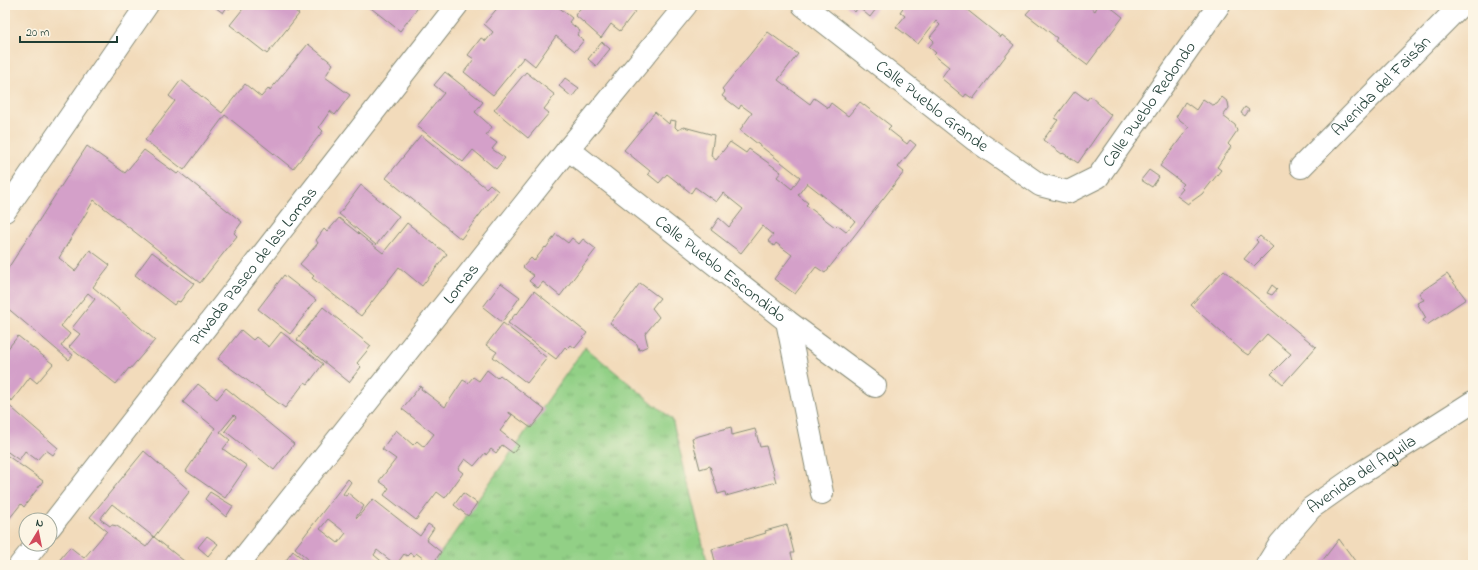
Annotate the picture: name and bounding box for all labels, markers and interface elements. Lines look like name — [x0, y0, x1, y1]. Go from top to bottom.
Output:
scale bar — [20, 18, 117, 44]
text: 20 m — [26, 24, 49, 42]
street label: Avenida del Faisán — [1326, 30, 1437, 142]
street label: Calle Pueblo Redondo — [1096, 36, 1202, 172]
street label: Calle Pueblo Grande — [870, 54, 994, 158]
street label: Privada Paseo de las Lomas — [183, 181, 324, 351]
street label: Calle Pueblo Escondido — [649, 209, 792, 329]
street label: Lomas — [437, 258, 485, 310]
street label: Avenida del Aguila — [1302, 429, 1421, 520]
north arrow — [18, 512, 58, 552]
text: N — [35, 515, 45, 532]

